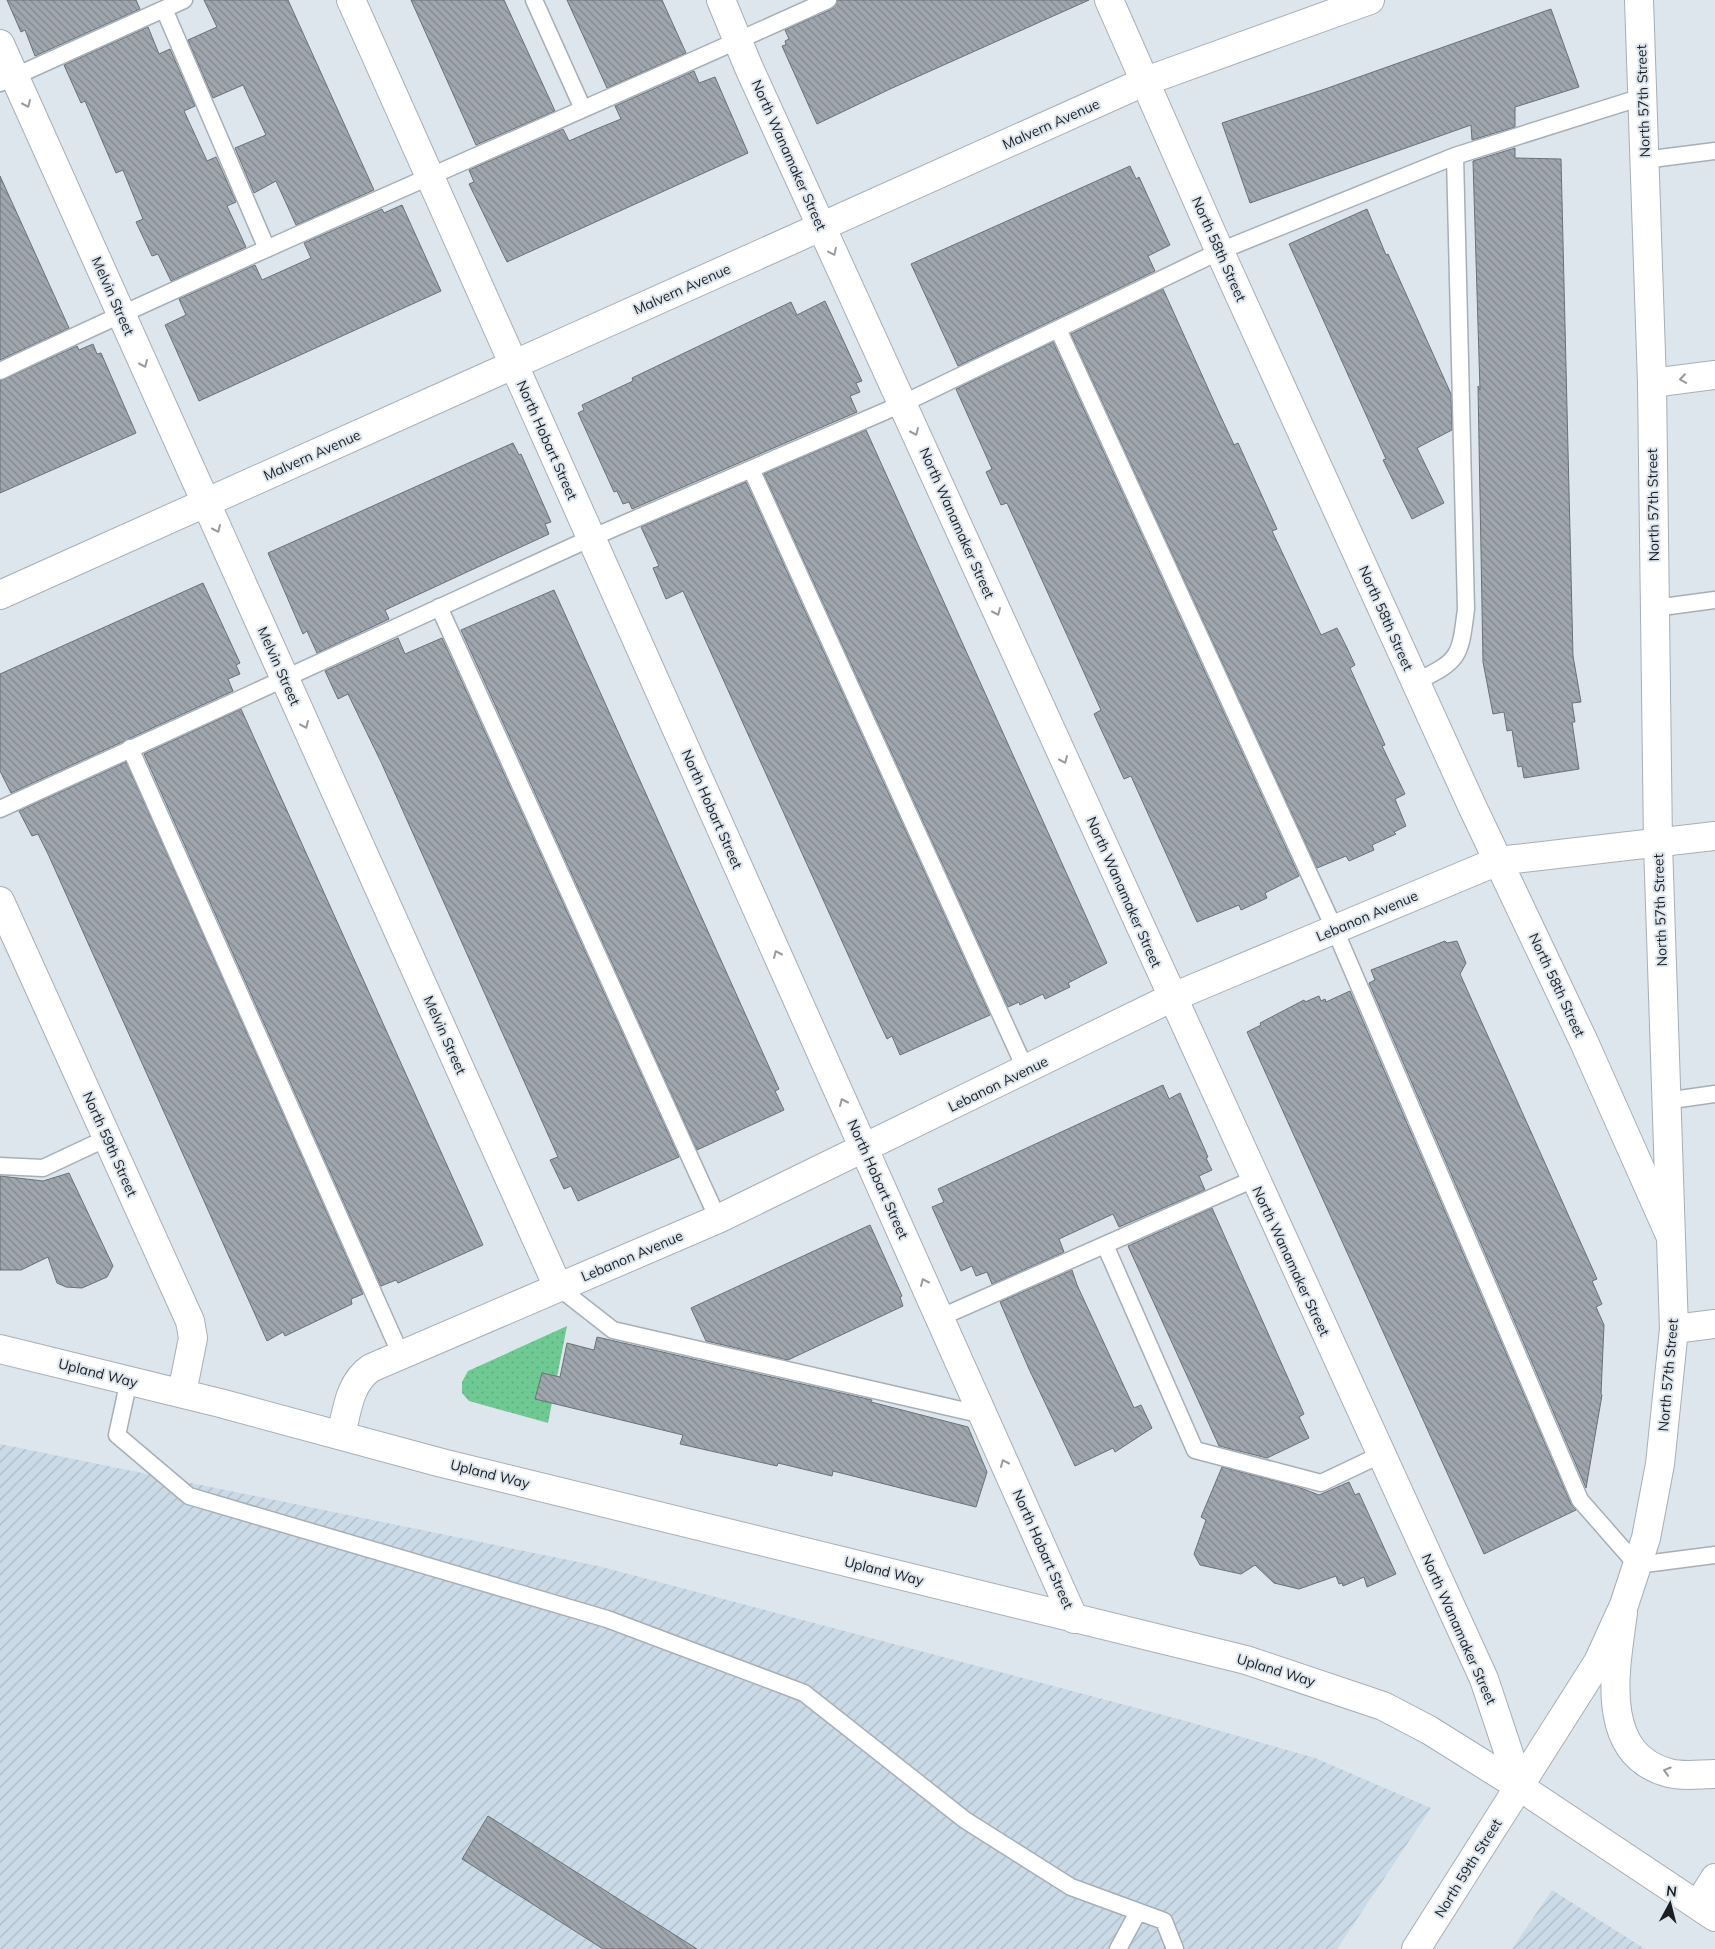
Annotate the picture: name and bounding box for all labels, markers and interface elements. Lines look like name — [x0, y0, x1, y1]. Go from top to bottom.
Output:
street label: North 57th Street — [1632, 44, 1654, 158]
street label: North Wanamaker Street — [748, 77, 830, 233]
street label: Malvern Avenue — [1000, 95, 1102, 153]
one-way arrow — [21, 99, 32, 108]
street label: North 58th Street — [1188, 194, 1250, 304]
one-way arrow — [827, 247, 837, 256]
street label: Melvin Street — [88, 254, 138, 338]
street label: Malvern Avenue — [631, 260, 733, 318]
one-way arrow — [137, 359, 148, 368]
one-way arrow — [1679, 373, 1687, 384]
street label: North Hobart Street — [513, 377, 581, 503]
street label: Malvern Avenue — [261, 426, 363, 484]
one-way arrow — [909, 427, 919, 436]
street label: North Wanamaker Street — [916, 445, 998, 601]
street label: North 57th Street — [1643, 448, 1663, 562]
one-way arrow — [211, 524, 222, 533]
street label: North 58th Street — [1355, 563, 1417, 673]
one-way arrow — [991, 607, 1001, 616]
street label: Melvin Street — [254, 624, 304, 708]
one-way arrow — [299, 720, 310, 729]
street label: North Hobart Street — [678, 746, 746, 872]
one-way arrow — [1058, 755, 1069, 764]
street label: North Wanamaker Street — [1083, 814, 1165, 970]
street label: North 57th Street — [1649, 853, 1671, 967]
street label: Lebanon Avenue — [1313, 886, 1421, 946]
street label: North 58th Street — [1525, 930, 1589, 1040]
one-way arrow — [772, 950, 783, 959]
street label: Melvin Street — [420, 993, 470, 1077]
street label: Lebanon Avenue — [945, 1052, 1051, 1116]
street label: North 59th Street — [79, 1089, 141, 1199]
one-way arrow — [839, 1098, 850, 1107]
street label: North Hobart Street — [844, 1116, 912, 1242]
street label: North Wanamaker Street — [1248, 1183, 1334, 1339]
street label: Lebanon Avenue — [578, 1226, 686, 1286]
one-way arrow — [919, 1278, 930, 1287]
street label: North 57th Street — [1654, 1318, 1682, 1432]
street label: Upland Way — [56, 1354, 140, 1392]
street label: Upland Way — [448, 1455, 532, 1493]
one-way arrow — [1000, 1459, 1011, 1468]
street label: North Hobart Street — [1009, 1486, 1077, 1612]
street label: North Wanamaker Street — [1418, 1551, 1500, 1707]
street label: Upland Way — [842, 1552, 926, 1590]
street label: Upland Way — [1235, 1650, 1318, 1691]
one-way arrow — [1663, 1766, 1672, 1776]
street label: North 59th Street — [1430, 1815, 1506, 1921]
north arrow — [1645, 1879, 1695, 1929]
text: N — [1665, 1882, 1678, 1901]

